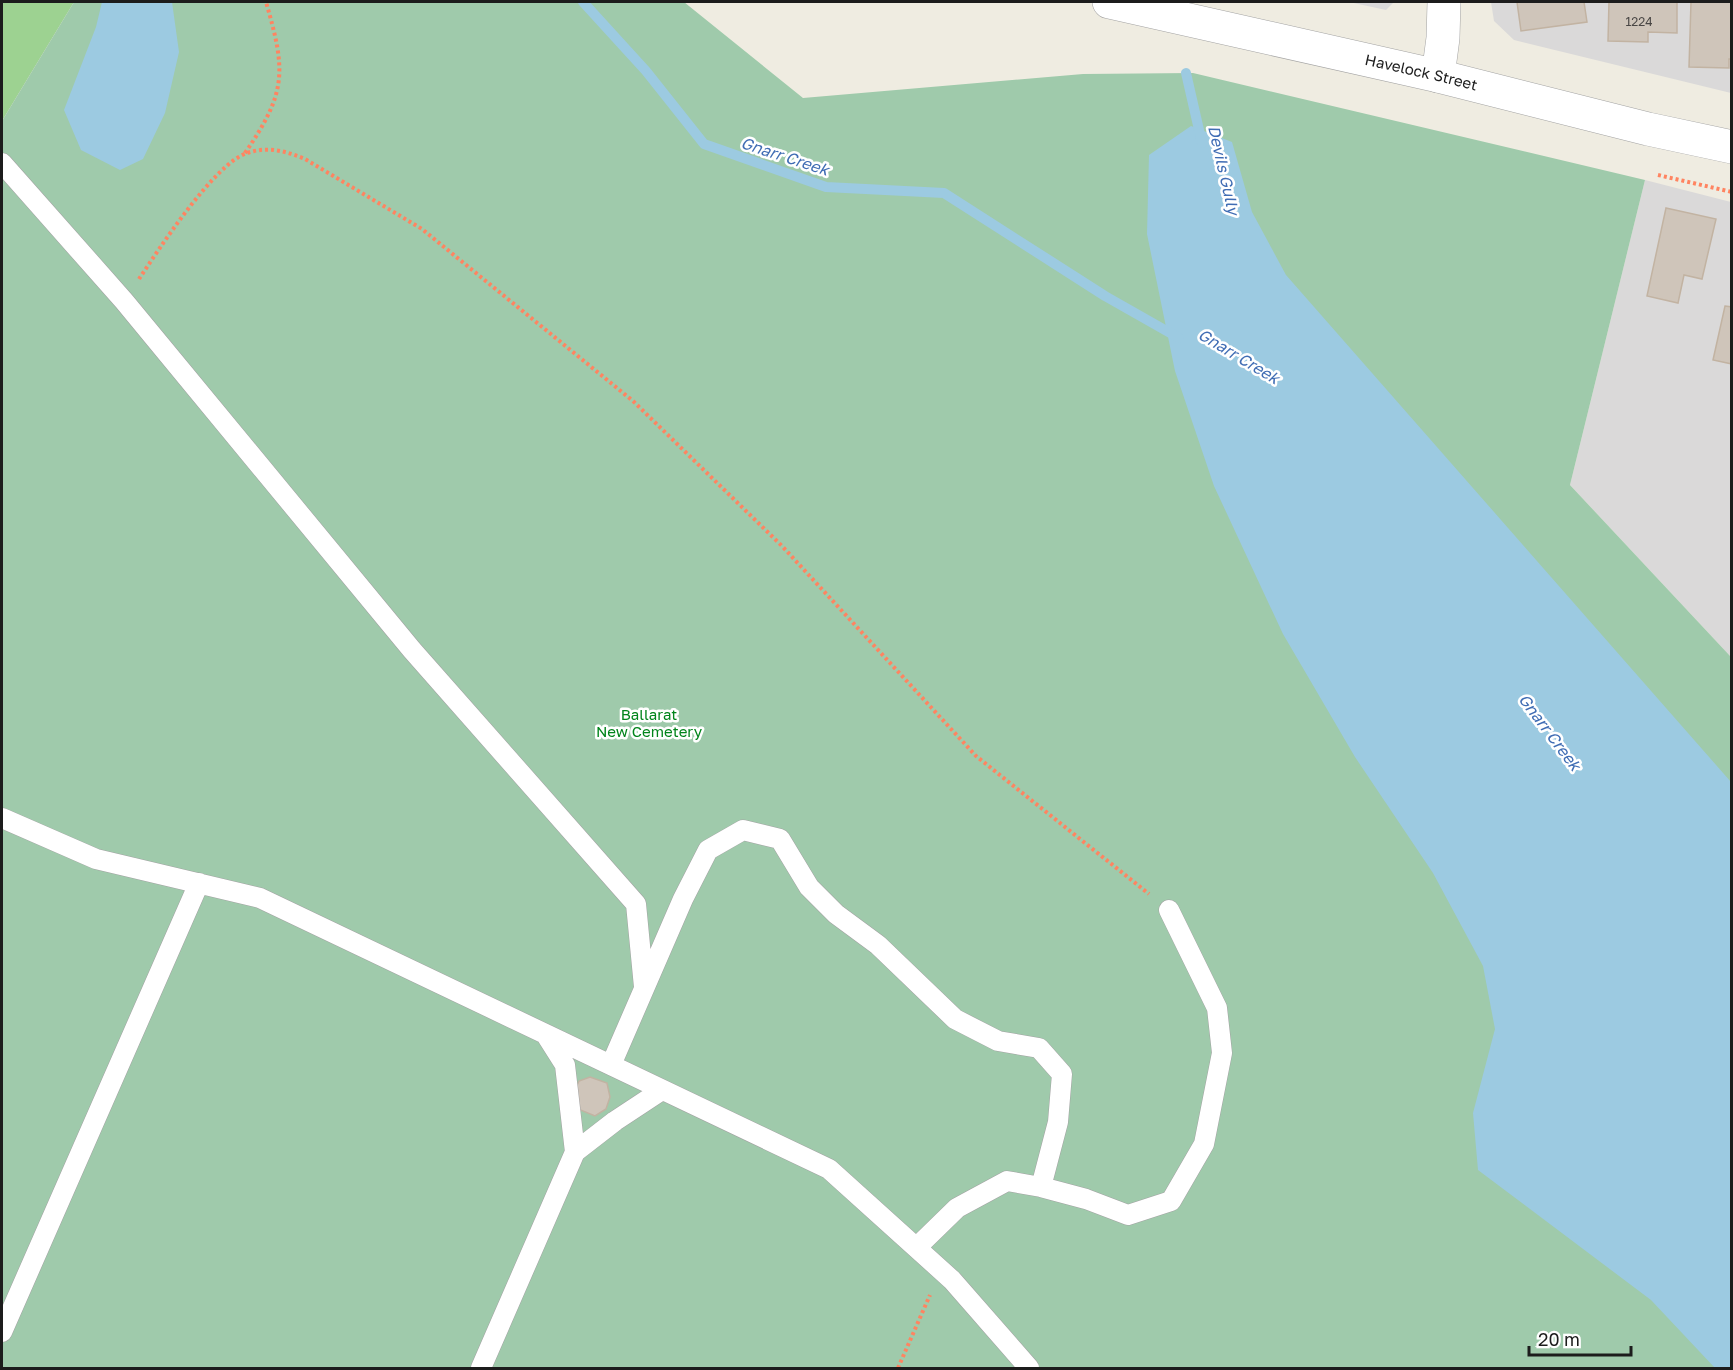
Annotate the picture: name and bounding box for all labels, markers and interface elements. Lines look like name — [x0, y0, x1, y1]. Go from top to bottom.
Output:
house number: 1224 — [1625, 14, 1653, 29]
street label: Havelock Street — [1363, 50, 1479, 94]
water label: Devils Gully — [1204, 123, 1244, 218]
water label: Gnarr Creek — [739, 132, 833, 180]
water label: Gnarr Creek — [1195, 324, 1285, 389]
water label: Gnarr Creek — [1515, 690, 1587, 776]
park label: Ballarat New Cemetery — [596, 705, 703, 740]
scale bar — [1529, 1319, 1631, 1357]
text: 20 m — [1538, 1328, 1580, 1350]

